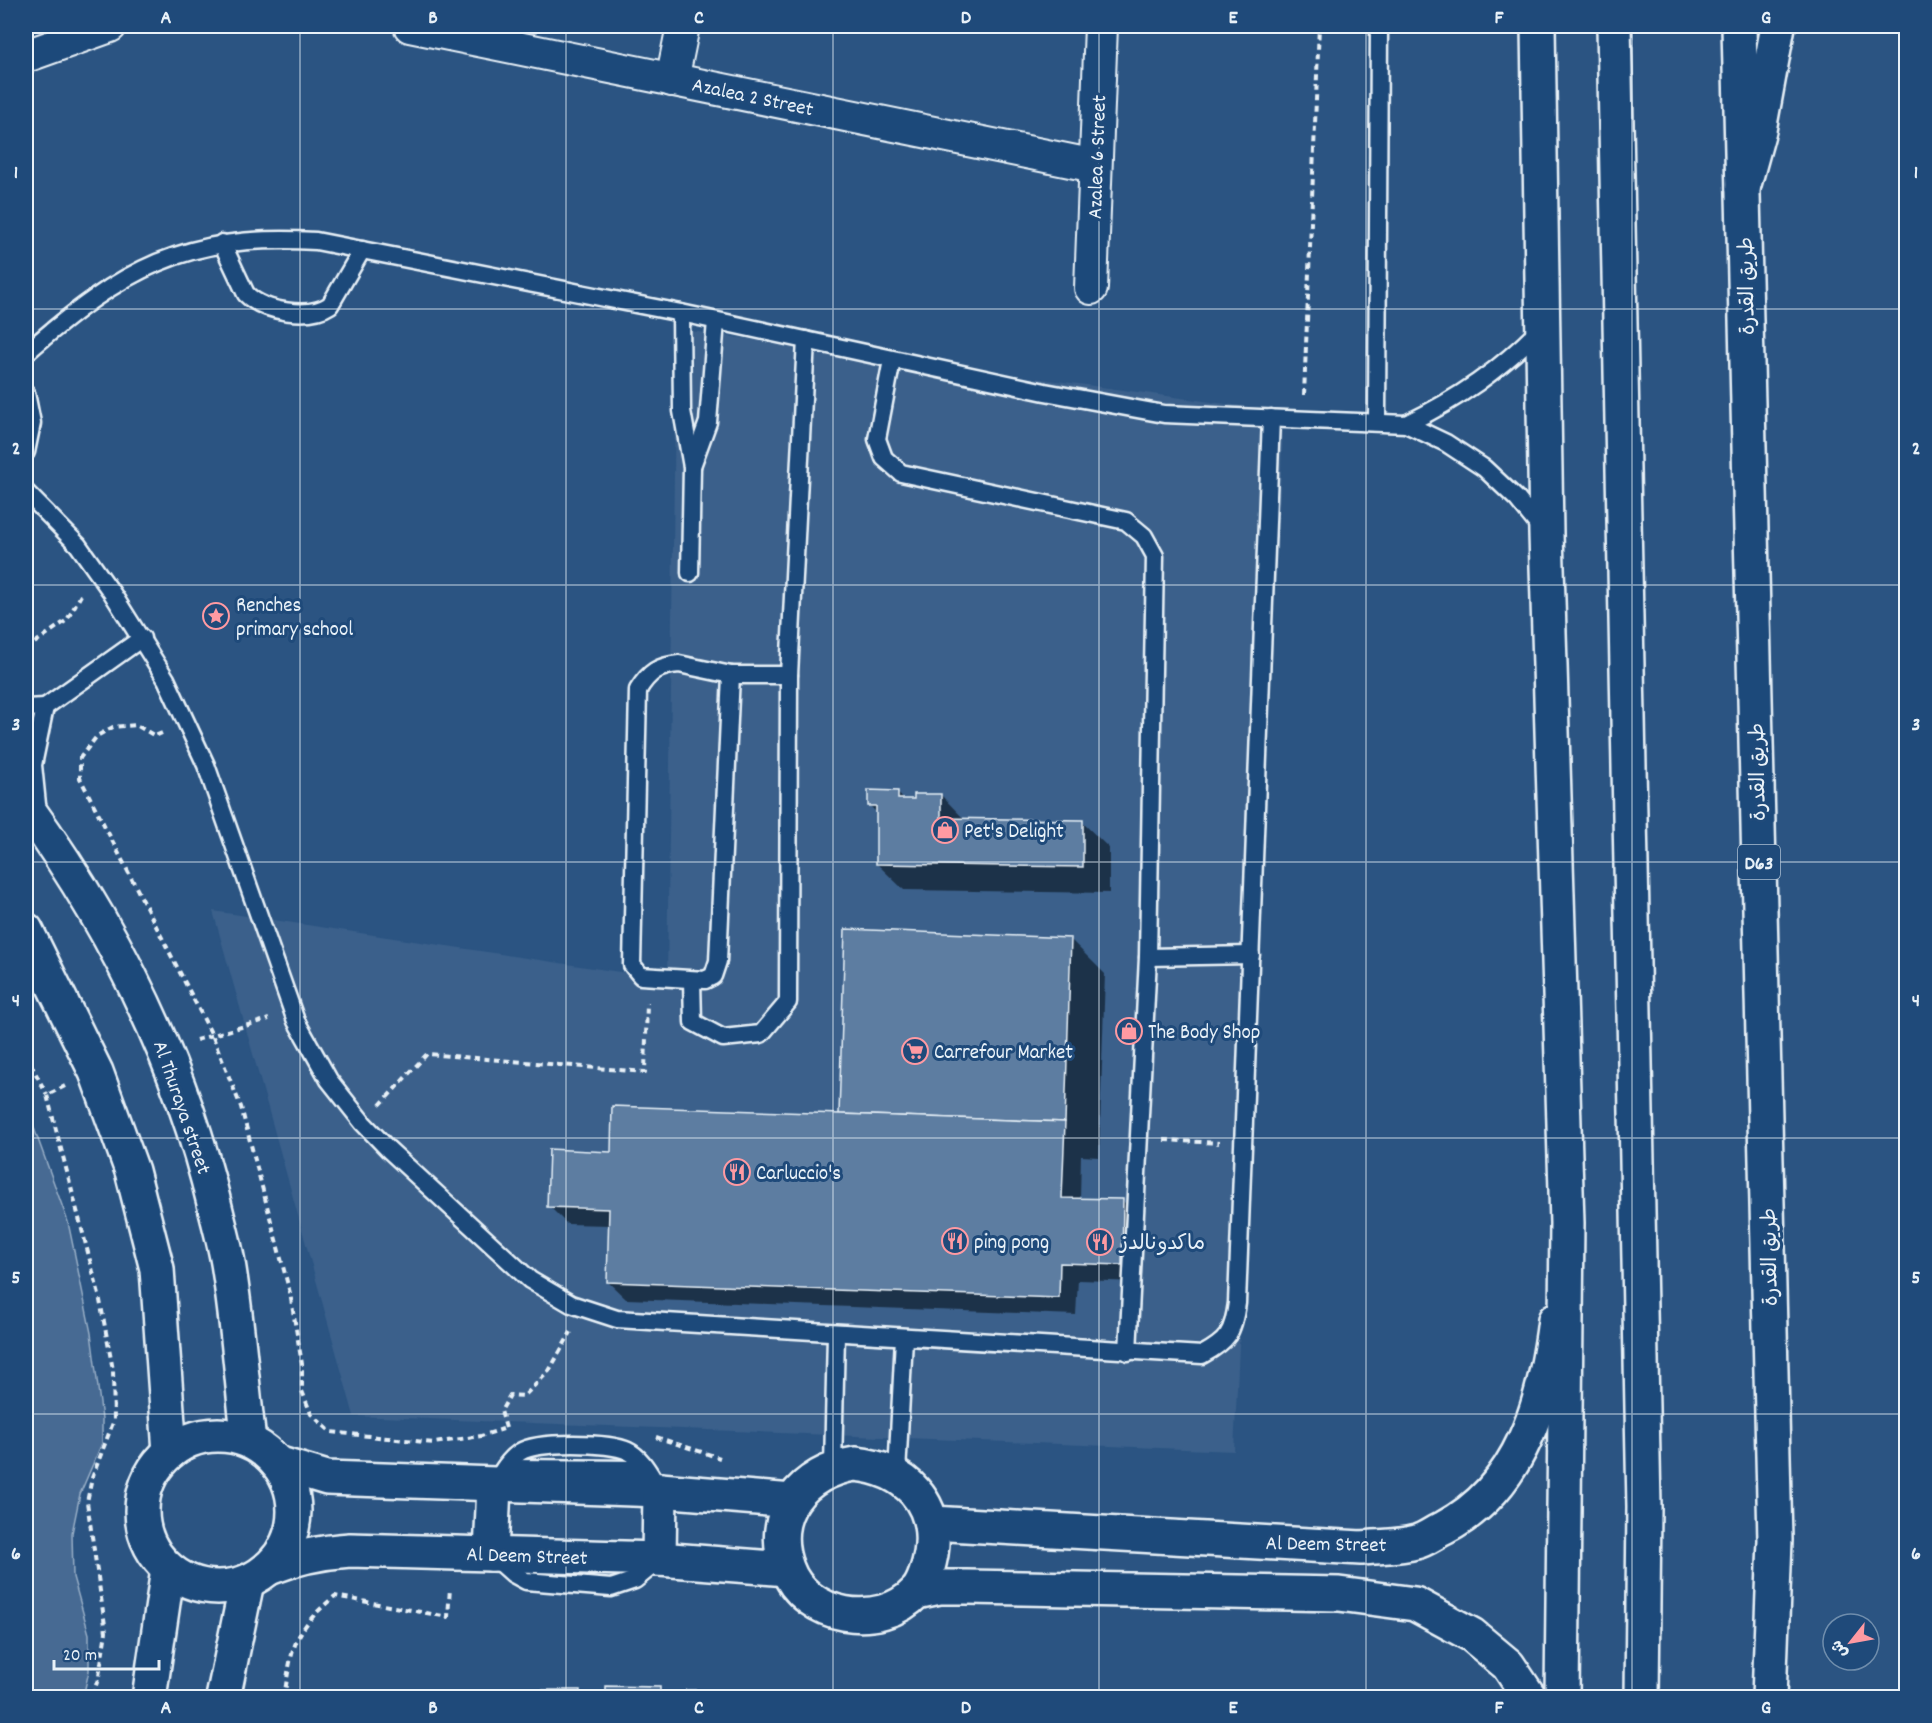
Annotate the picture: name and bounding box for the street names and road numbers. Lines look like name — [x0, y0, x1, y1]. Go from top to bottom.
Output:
street label: Azalea 2 Street — [689, 71, 816, 126]
street label: Azalea 6 Street — [1082, 94, 1116, 220]
street label: طريق القدرة — [1733, 237, 1765, 335]
street label: طريق القدرة — [1744, 723, 1776, 821]
road number: D63 — [1738, 845, 1780, 879]
street label: Al Thuraya street — [143, 1037, 217, 1179]
street label: طريق القدرة — [1756, 1208, 1788, 1306]
street label: Al Deem Street — [1265, 1530, 1387, 1562]
street label: Al Deem Street — [466, 1541, 588, 1575]

